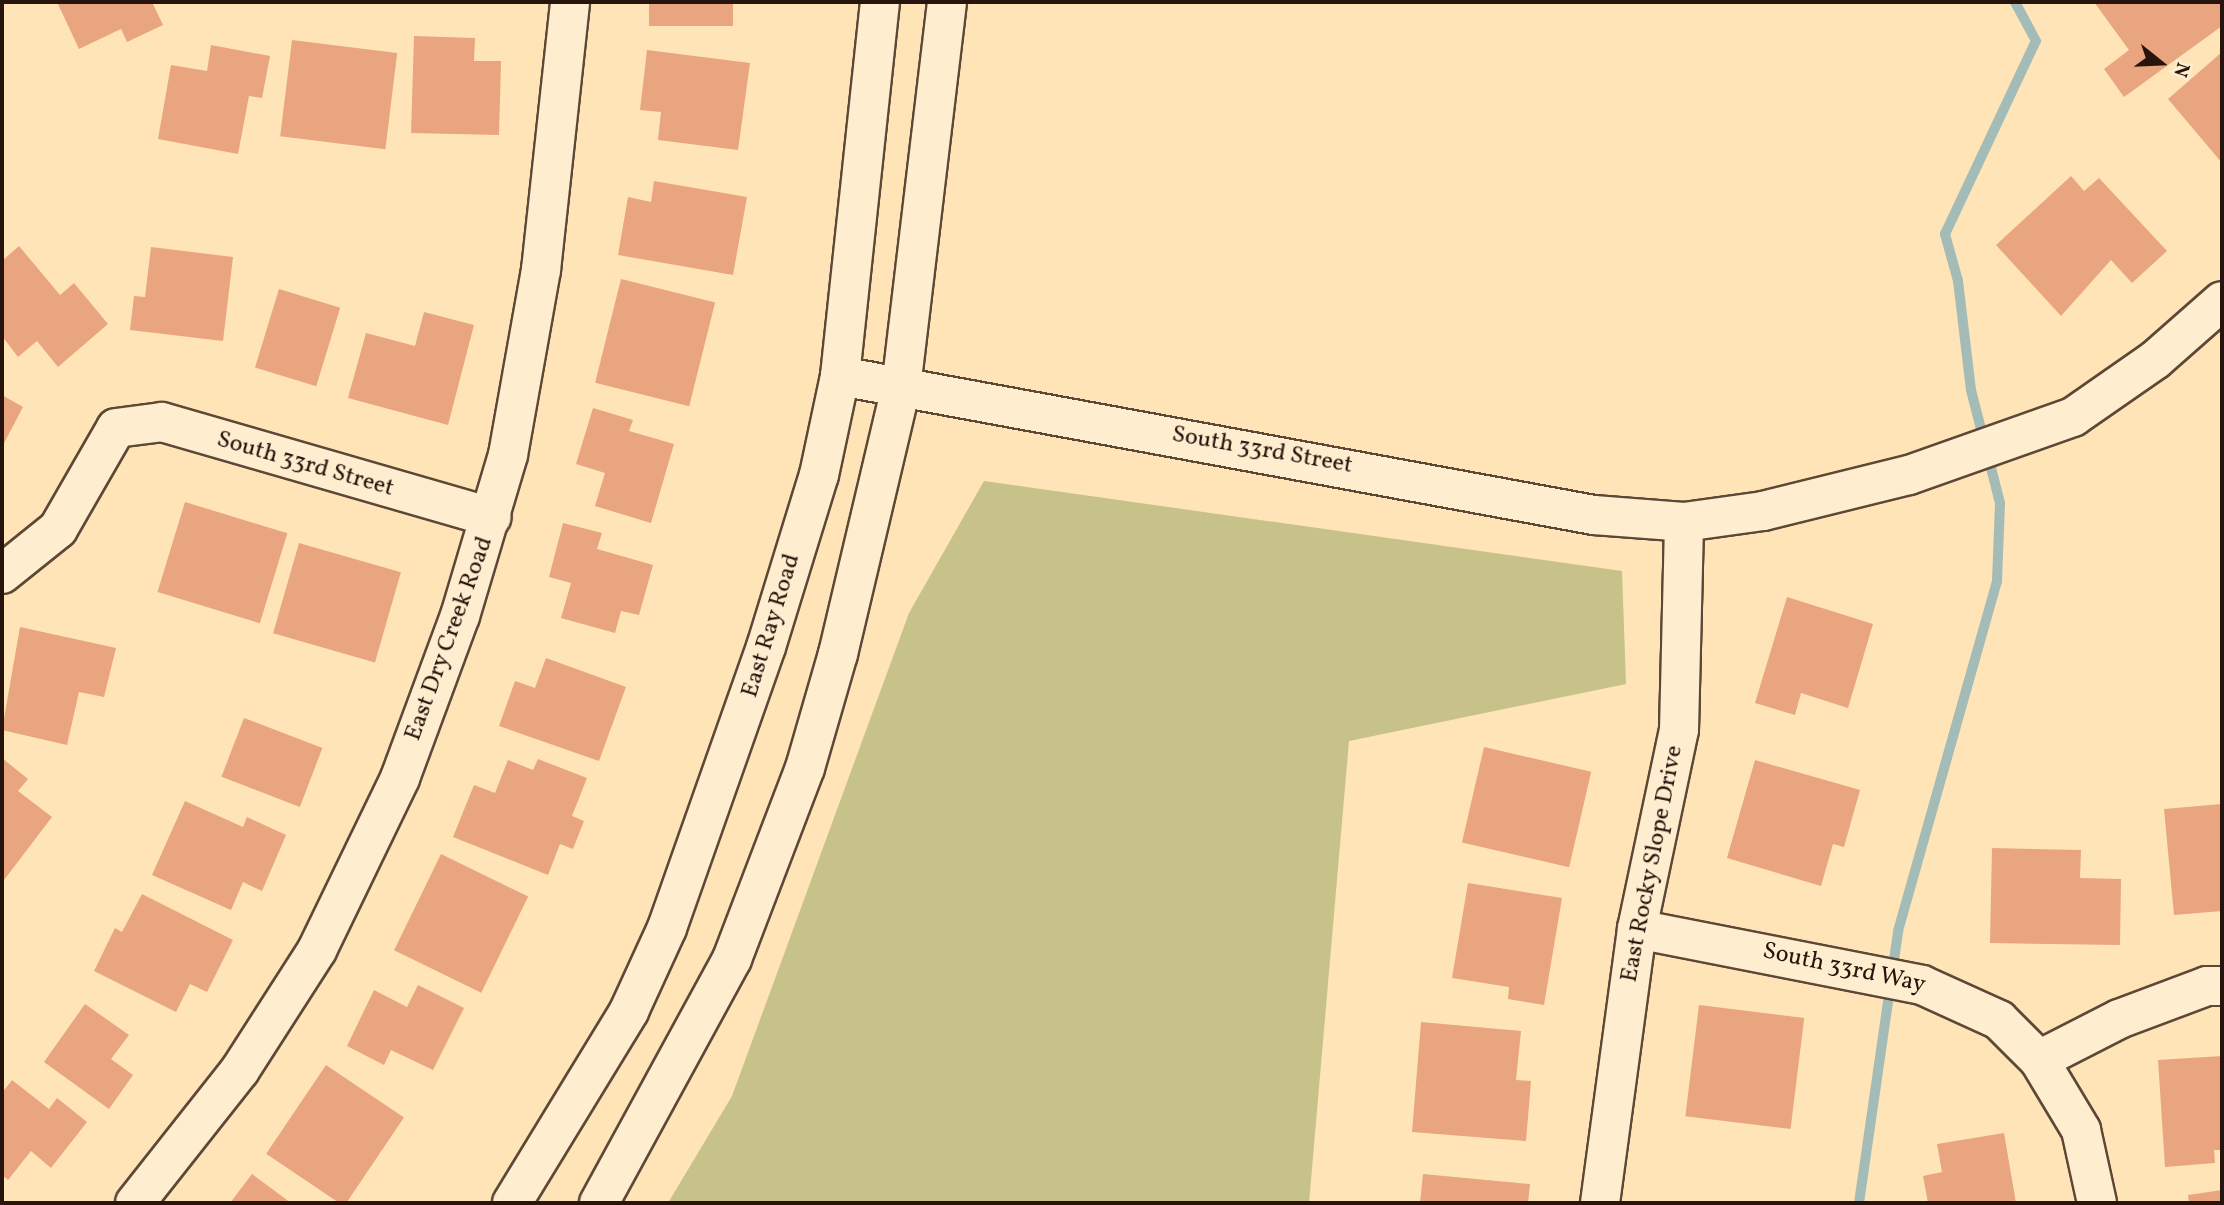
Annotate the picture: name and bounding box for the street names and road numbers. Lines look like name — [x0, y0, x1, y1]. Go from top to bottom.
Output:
street label: South 33rd Street — [1169, 421, 1355, 481]
street label: South 33rd Street — [213, 426, 397, 504]
street label: East Dry Creek Road — [400, 533, 500, 745]
street label: East Ray Road — [736, 550, 808, 702]
street label: East Rocky Slope Drive — [1616, 743, 1690, 985]
street label: South 33rd Way — [1760, 938, 1928, 1000]

